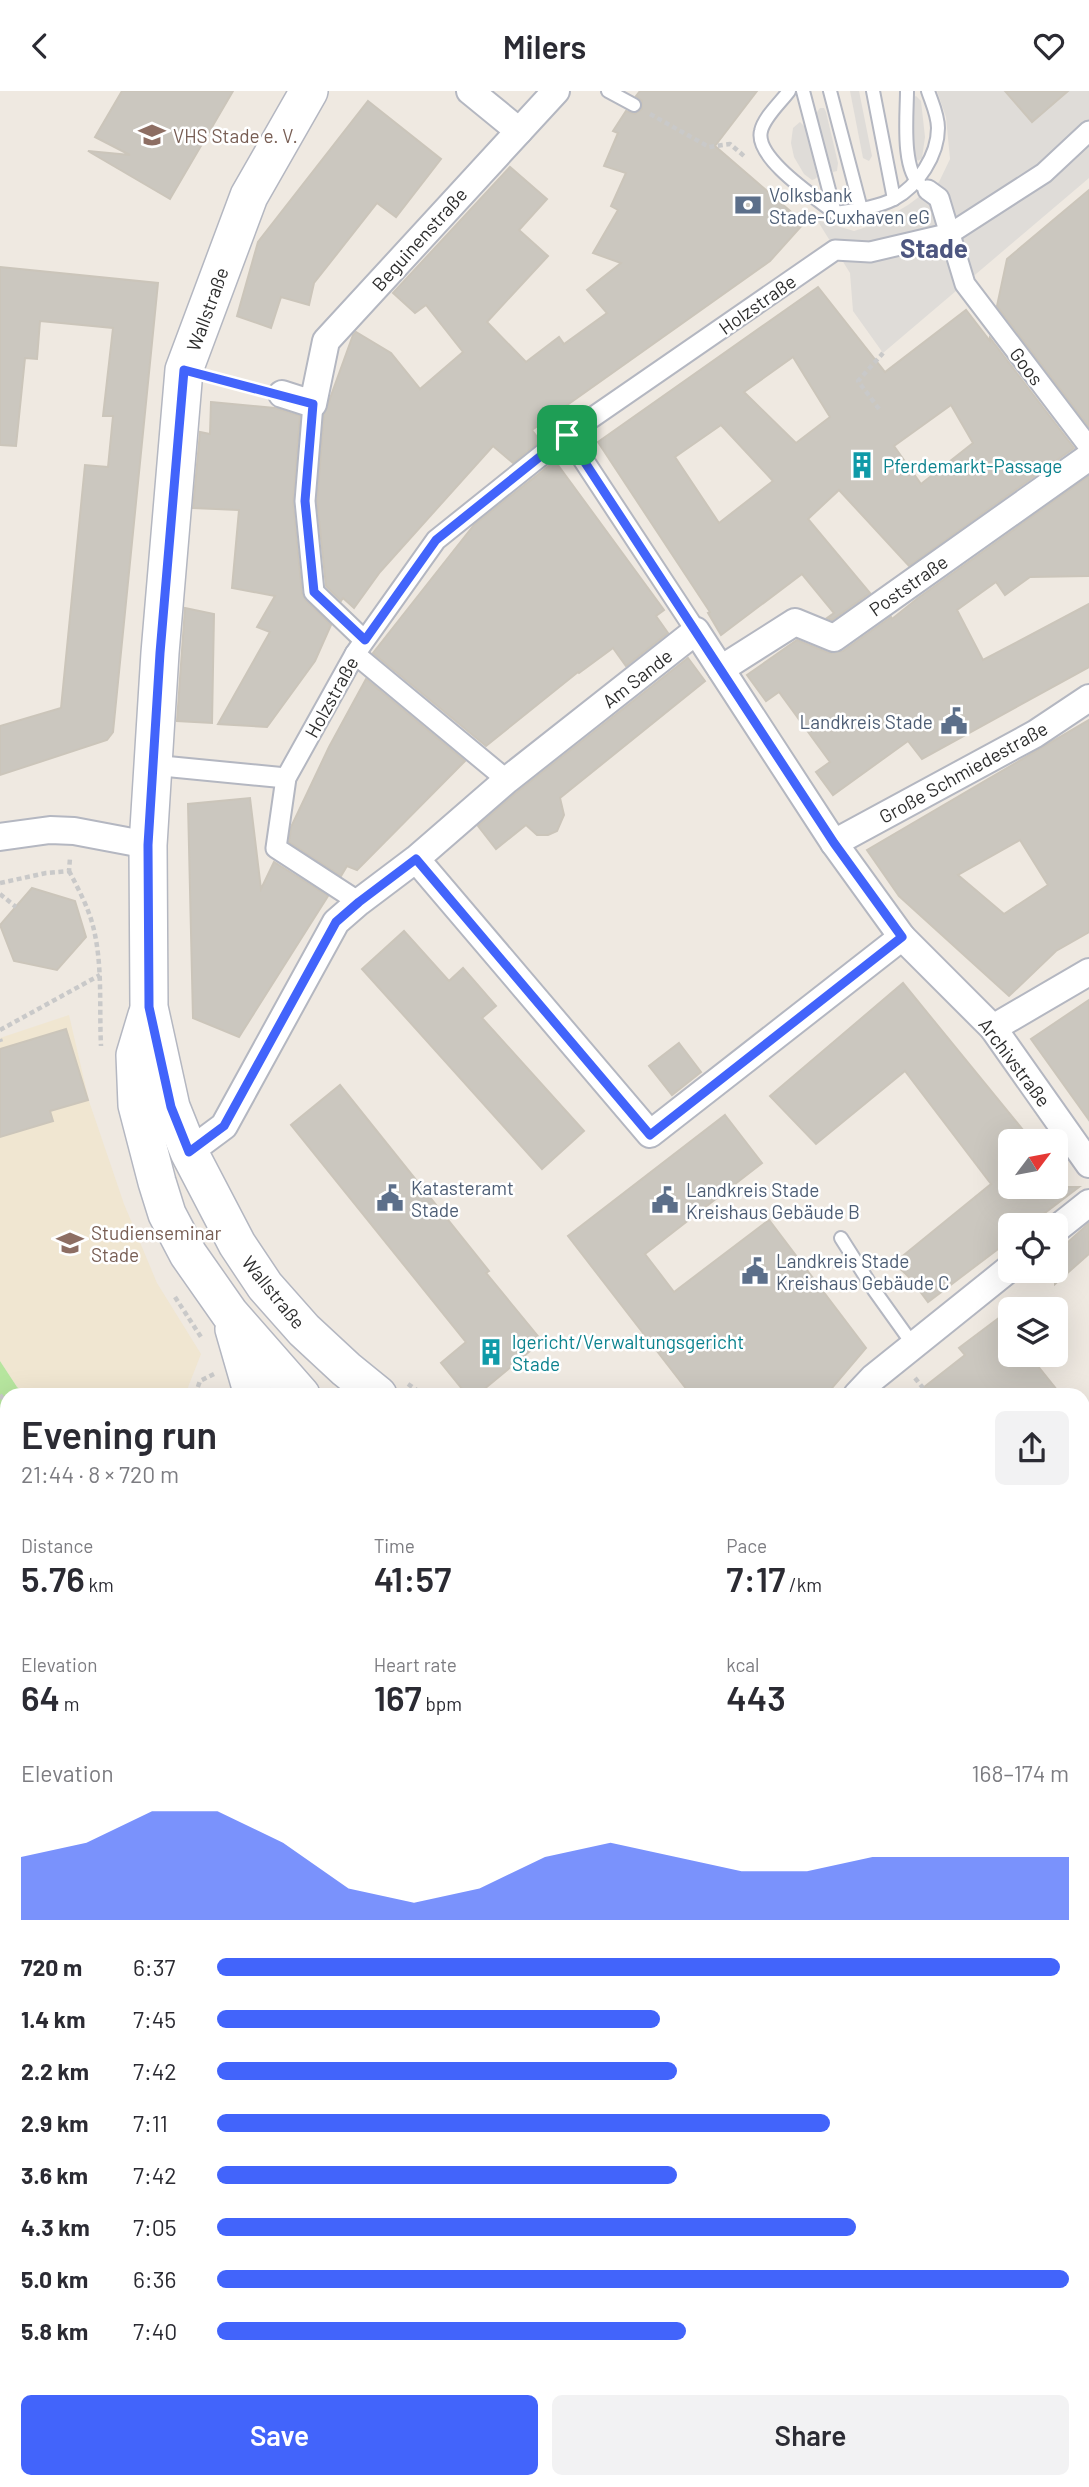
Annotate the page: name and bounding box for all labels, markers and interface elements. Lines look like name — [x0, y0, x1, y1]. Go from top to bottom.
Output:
icon: back — [21, 27, 59, 65]
text: Milers — [503, 27, 586, 65]
icon: heart — [1030, 27, 1068, 65]
school or university icon: VHS Stade e. V. — [137, 120, 167, 150]
place label: VHS Stade e. V. — [173, 124, 298, 147]
street label: Beguinenstraße — [367, 183, 471, 295]
place label: Volksbank Stade-Cuxhaven eG — [769, 183, 930, 228]
bank icon: Volksbank Stade-Cuxhaven eG — [733, 190, 763, 220]
district label: Stade — [900, 232, 968, 263]
street label: Wallstraße — [181, 264, 233, 354]
street label: Holzstraße — [714, 269, 800, 339]
street label: Goos — [1005, 343, 1049, 389]
pin — [537, 405, 597, 465]
icon: arrive — [548, 416, 586, 454]
building icon: Pferdemarkt-Passage — [847, 450, 877, 480]
place label: Pferdemarkt-Passage — [883, 454, 1062, 477]
street label: Poststraße — [864, 550, 952, 620]
street label: Am Sande — [597, 644, 677, 712]
street label: Holzstraße — [299, 653, 363, 741]
public building icon: Landkreis Stade — [939, 706, 969, 736]
place label: Landkreis Stade — [800, 710, 933, 733]
street label: Große Schmiedestraße — [875, 716, 1051, 828]
street label: Archivstraße — [974, 1013, 1056, 1111]
north arrow — [998, 1129, 1068, 1199]
map controls — [998, 1129, 1068, 1367]
place label: Katasteramt Stade — [411, 1176, 514, 1221]
place label: Landkreis Stade Kreishaus Gebäude B — [686, 1178, 860, 1223]
public building icon: Katasteramt Stade — [375, 1183, 405, 1213]
public building icon: Landkreis Stade Kreishaus Gebäude B — [650, 1185, 680, 1215]
button: locate — [998, 1213, 1068, 1283]
place label: Studienseminar Stade — [91, 1221, 222, 1266]
school or university icon: Studienseminar Stade — [55, 1228, 85, 1258]
place label: Landkreis Stade Kreishaus Gebäude C — [776, 1249, 949, 1294]
street label: Wallstraße — [238, 1251, 310, 1333]
public building icon: Landkreis Stade Kreishaus Gebäude C — [740, 1256, 770, 1286]
button: layers — [998, 1297, 1068, 1367]
place label: lgericht/Verwaltungsgericht Stade — [512, 1330, 744, 1375]
building icon: lgericht/Verwaltungsgericht Stade — [476, 1337, 506, 1367]
text: Evening run — [21, 1411, 217, 1457]
button: share — [995, 1411, 1069, 1485]
text: 21:44 · 8 × 720 m — [21, 1460, 179, 1488]
text: Distance — [21, 1534, 93, 1557]
text: Time — [374, 1534, 415, 1557]
text: Pace — [726, 1534, 767, 1557]
text: 5.76 — [21, 1557, 85, 1599]
text: 41:57 — [374, 1557, 451, 1599]
text: 7:17 — [726, 1557, 785, 1599]
text: km — [85, 1573, 114, 1596]
text: /km — [785, 1573, 822, 1596]
text: Elevation — [21, 1653, 98, 1676]
text: Heart rate — [374, 1653, 457, 1676]
text: kcal — [726, 1653, 759, 1676]
text: 64 — [21, 1676, 60, 1718]
text: 167 — [374, 1676, 422, 1718]
text: 443 — [726, 1676, 786, 1718]
text: m — [60, 1692, 80, 1715]
text: bpm — [422, 1692, 462, 1715]
text: Elevation — [21, 1759, 114, 1787]
text: 168–174 m — [972, 1759, 1069, 1787]
text: 720 m — [21, 1953, 82, 1981]
text: 6:37 — [133, 1953, 175, 1981]
text: 1.4 km — [21, 2005, 85, 2033]
text: 7:45 — [133, 2005, 176, 2033]
text: 2.2 km — [21, 2057, 89, 2085]
text: 7:42 — [133, 2057, 177, 2085]
text: 2.9 km — [21, 2109, 88, 2137]
text: 7:11 — [133, 2109, 168, 2137]
text: 3.6 km — [21, 2161, 88, 2189]
text: 7:42 — [133, 2161, 177, 2189]
text: 4.3 km — [21, 2213, 90, 2241]
text: 7:05 — [133, 2213, 177, 2241]
text: 5.0 km — [21, 2265, 88, 2293]
text: 6:36 — [133, 2265, 176, 2293]
text: 5.8 km — [21, 2317, 88, 2345]
text: 7:40 — [133, 2317, 177, 2345]
button: Save — [21, 2395, 538, 2475]
button: Share — [552, 2395, 1069, 2475]

